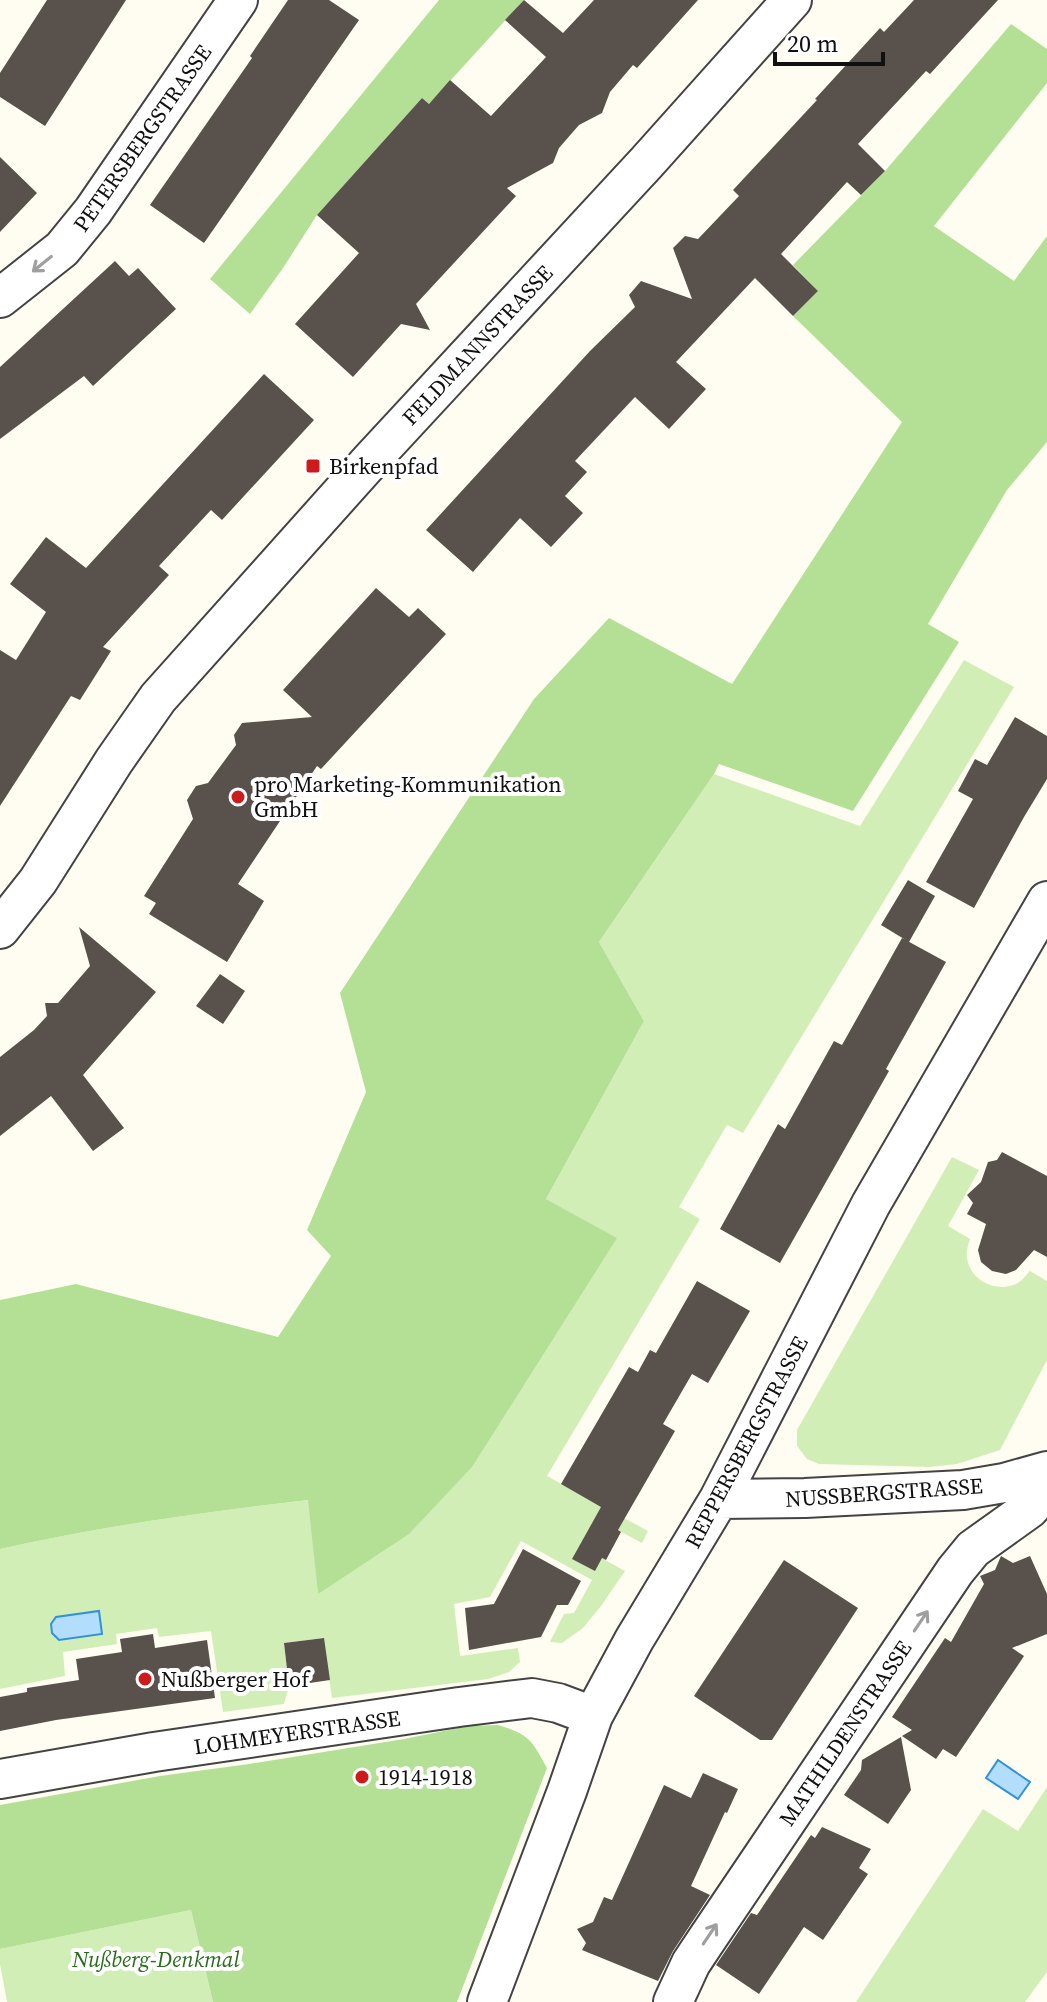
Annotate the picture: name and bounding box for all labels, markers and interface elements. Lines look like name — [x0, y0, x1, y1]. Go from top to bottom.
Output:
scale bar — [775, 16, 883, 66]
text: 20 m — [787, 27, 838, 60]
street label: PETERSBERGSTRASSE — [66, 38, 218, 238]
one-way arrow — [32, 256, 53, 273]
street label: FELDMANNSTRASSE — [395, 258, 559, 432]
place label: Birkenpfad — [329, 451, 439, 481]
marker: Birkenpfad — [304, 457, 322, 475]
place label: pro Marketing-Kommunikation GmbH — [254, 769, 562, 824]
marker: pro Marketing-Kommunikation GmbH — [229, 788, 247, 806]
street label: REPPERSBERGSTRASSE — [677, 1331, 815, 1553]
street label: NUSSBERGSTRASSE — [784, 1470, 984, 1514]
one-way arrow — [913, 1610, 929, 1633]
street label: MATHILDENSTRASSE — [772, 1634, 918, 1832]
place label: Nußberger Hof — [161, 1664, 311, 1694]
marker: Nußberger Hof — [136, 1670, 154, 1688]
street label: LOHMEYERSTRASSE — [192, 1703, 402, 1761]
place label: 1914-1918 — [378, 1762, 473, 1792]
marker: 1914-1918 — [353, 1768, 371, 1786]
one-way arrow — [702, 1923, 718, 1945]
park label: Nußberg-Denkmal — [71, 1944, 241, 1974]

